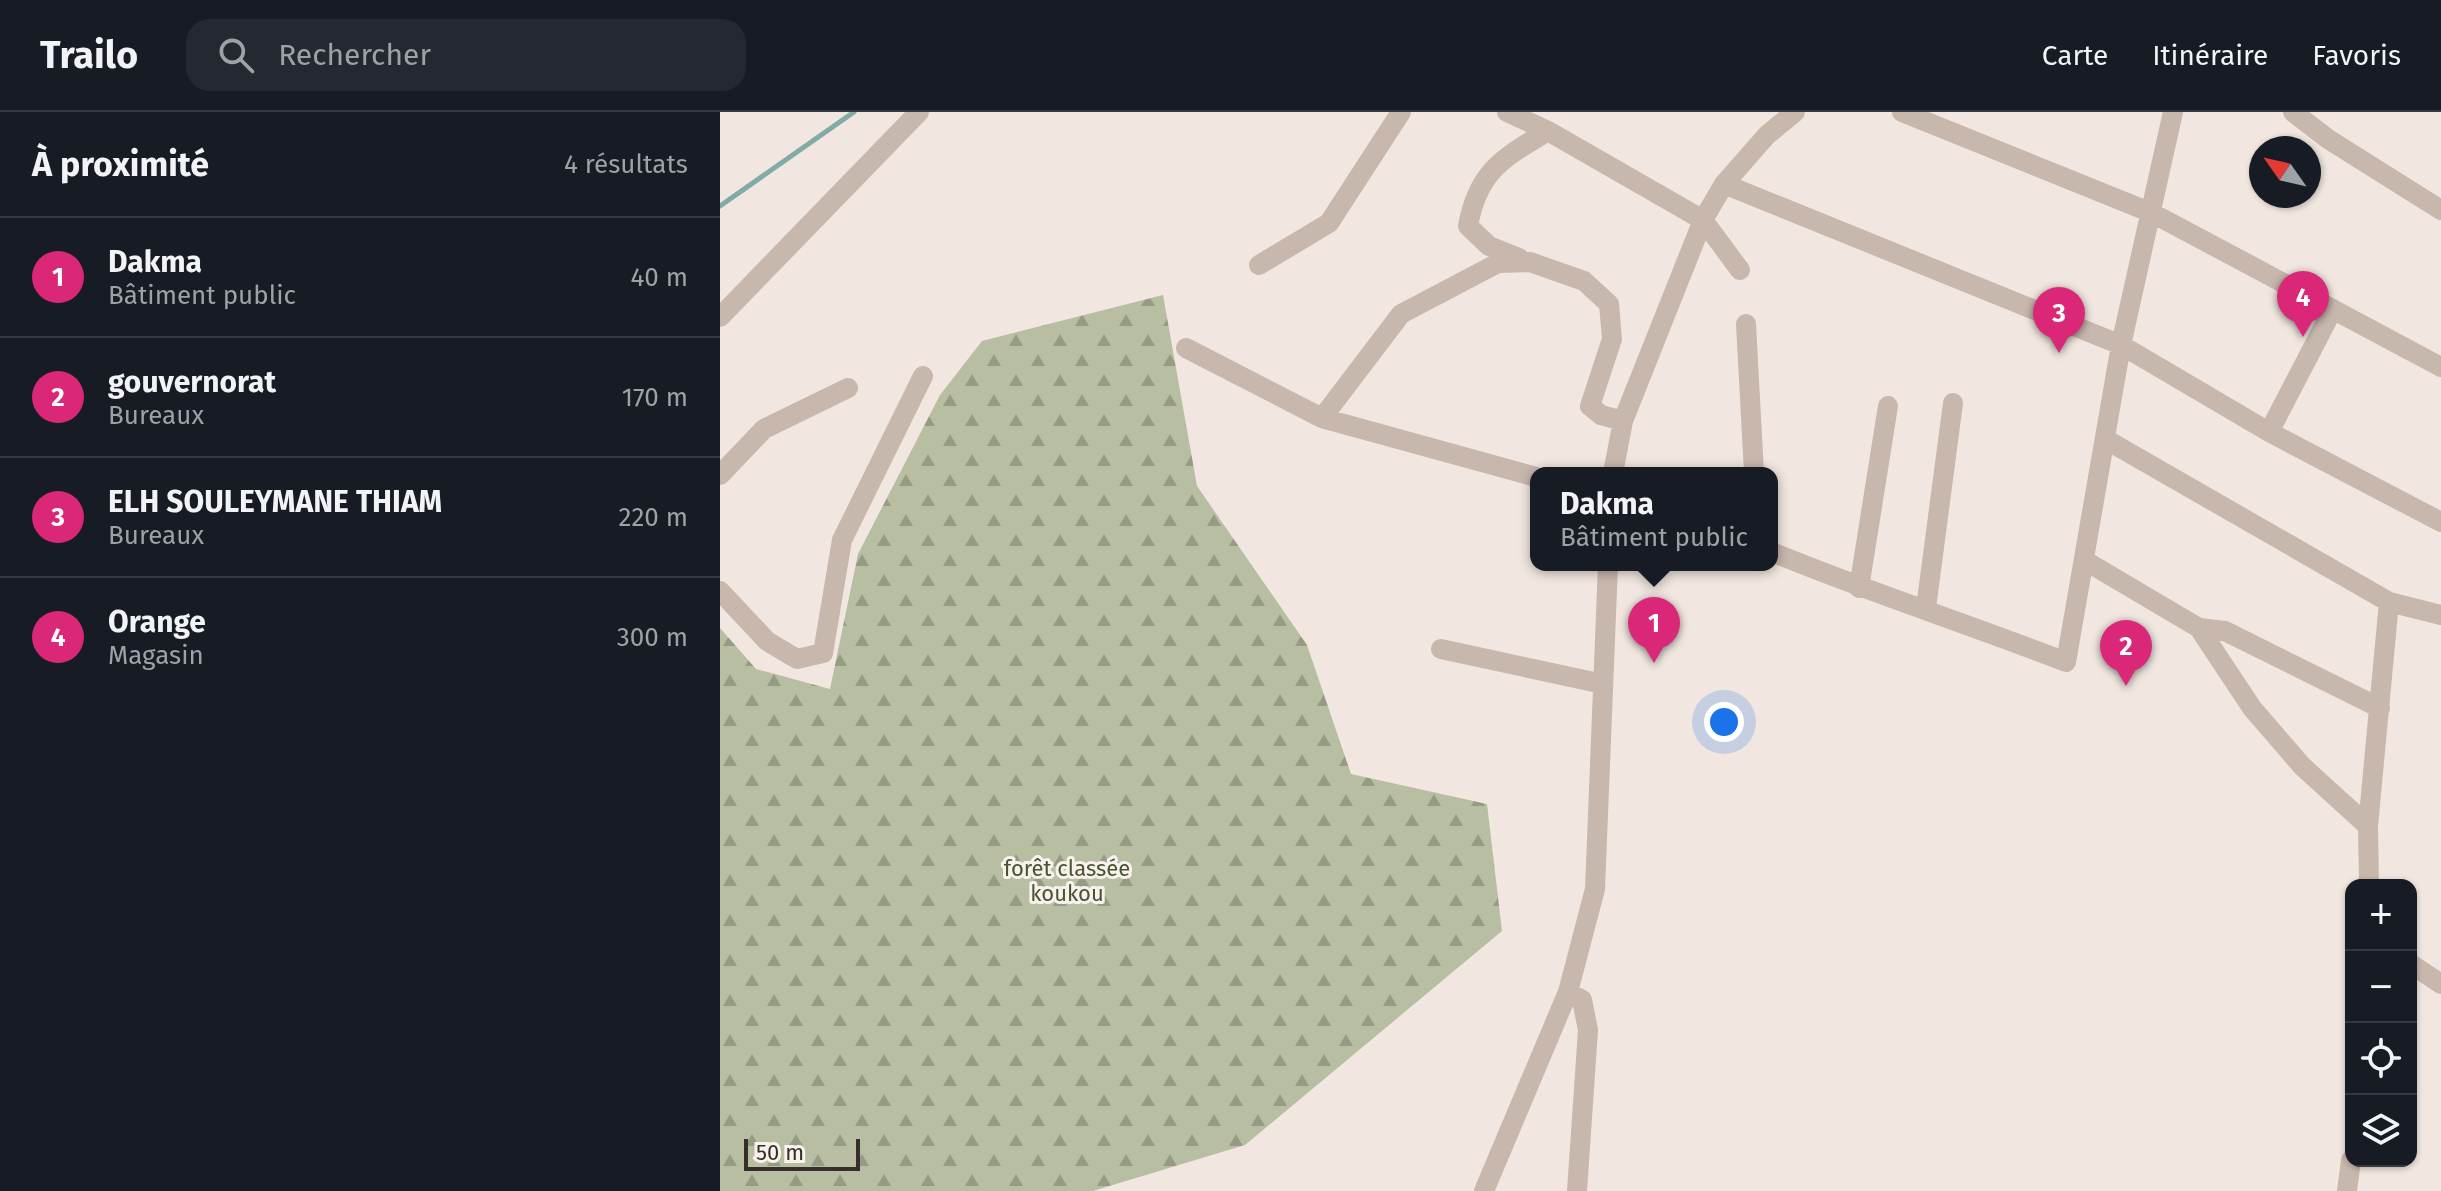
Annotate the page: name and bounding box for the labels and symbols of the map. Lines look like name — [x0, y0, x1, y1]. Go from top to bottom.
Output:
north arrow — [2249, 136, 2321, 208]
pin: 4 — [2277, 271, 2329, 337]
pin: 3 — [2033, 287, 2085, 353]
pin: 1 — [1628, 597, 1680, 663]
pin: 2 — [2100, 620, 2152, 686]
your location — [1704, 702, 1744, 742]
park label: forêt classée koukou — [1004, 855, 1130, 907]
scale bar — [744, 1135, 860, 1171]

